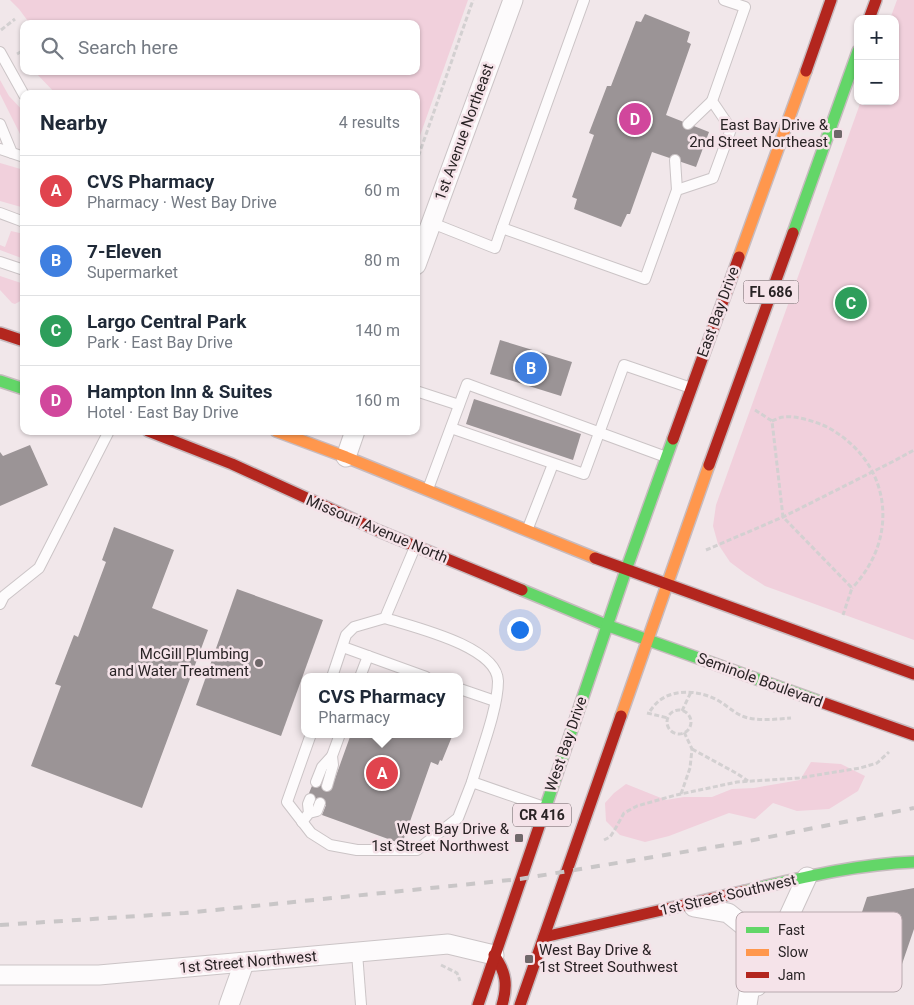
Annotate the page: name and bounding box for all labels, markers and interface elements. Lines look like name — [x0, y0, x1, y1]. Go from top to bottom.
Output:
map controls — [854, 15, 899, 105]
button: + — [854, 15, 899, 60]
search box — [20, 20, 420, 75]
icon: search — [38, 34, 66, 62]
text: Search here — [78, 36, 178, 59]
button: − — [854, 60, 899, 105]
street label: 1st Avenue Northeast — [431, 61, 497, 203]
pin: D — [619, 100, 651, 138]
text: Nearby — [40, 111, 107, 135]
text: 4 results — [339, 113, 400, 132]
place label: East Bay Drive & 2nd Street Northeast — [689, 116, 829, 151]
marker: East Bay Drive & 2nd Street Northeast — [832, 128, 844, 140]
text: CVS Pharmacy — [87, 170, 214, 193]
text: A — [51, 181, 61, 200]
text: 60 m — [364, 181, 400, 200]
text: Pharmacy · West Bay Drive — [87, 193, 277, 212]
text: 7-Eleven — [87, 240, 162, 263]
text: B — [51, 251, 61, 270]
text: 80 m — [364, 251, 400, 270]
text: Supermarket — [87, 263, 178, 282]
street label: East Bay Drive — [693, 264, 743, 360]
road number: FL 686 — [744, 280, 798, 304]
pin: C — [835, 284, 867, 322]
text: Largo Central Park — [87, 310, 246, 333]
text: C — [51, 321, 61, 340]
text: 140 m — [355, 321, 400, 340]
text: Park · East Bay Drive — [87, 333, 233, 352]
pin: B — [515, 349, 547, 387]
text: Hampton Inn & Suites — [87, 380, 273, 403]
text: D — [51, 391, 61, 410]
text: 160 m — [355, 391, 400, 410]
text: Hotel · East Bay Drive — [87, 403, 239, 422]
street label: Missouri Avenue North — [303, 491, 451, 567]
your location — [507, 617, 533, 643]
place label: McGill Plumbing and Water Treatment — [109, 645, 249, 680]
street label: Seminole Boulevard — [695, 649, 825, 711]
marker: McGill Plumbing and Water Treatment — [253, 657, 265, 669]
popup — [301, 673, 463, 738]
text: CVS Pharmacy — [318, 685, 446, 708]
street label: West Bay Drive — [541, 694, 591, 794]
text: Pharmacy — [318, 708, 390, 727]
pin: A — [366, 754, 398, 792]
road number: CR 416 — [513, 804, 571, 826]
place label: West Bay Drive & 1st Street Northwest — [371, 820, 510, 855]
marker: West Bay Drive & 1st Street Northwest — [513, 832, 525, 844]
street label: 1st Street Southwest — [658, 871, 798, 919]
legend — [736, 912, 902, 992]
text: Fast — [778, 922, 805, 938]
place label: West Bay Drive & 1st Street Southwest — [539, 941, 678, 976]
text: Slow — [778, 944, 809, 960]
street label: 1st Street Northwest — [179, 947, 318, 977]
marker: West Bay Drive & 1st Street Southwest — [523, 953, 535, 965]
text: Jam — [778, 967, 806, 983]

